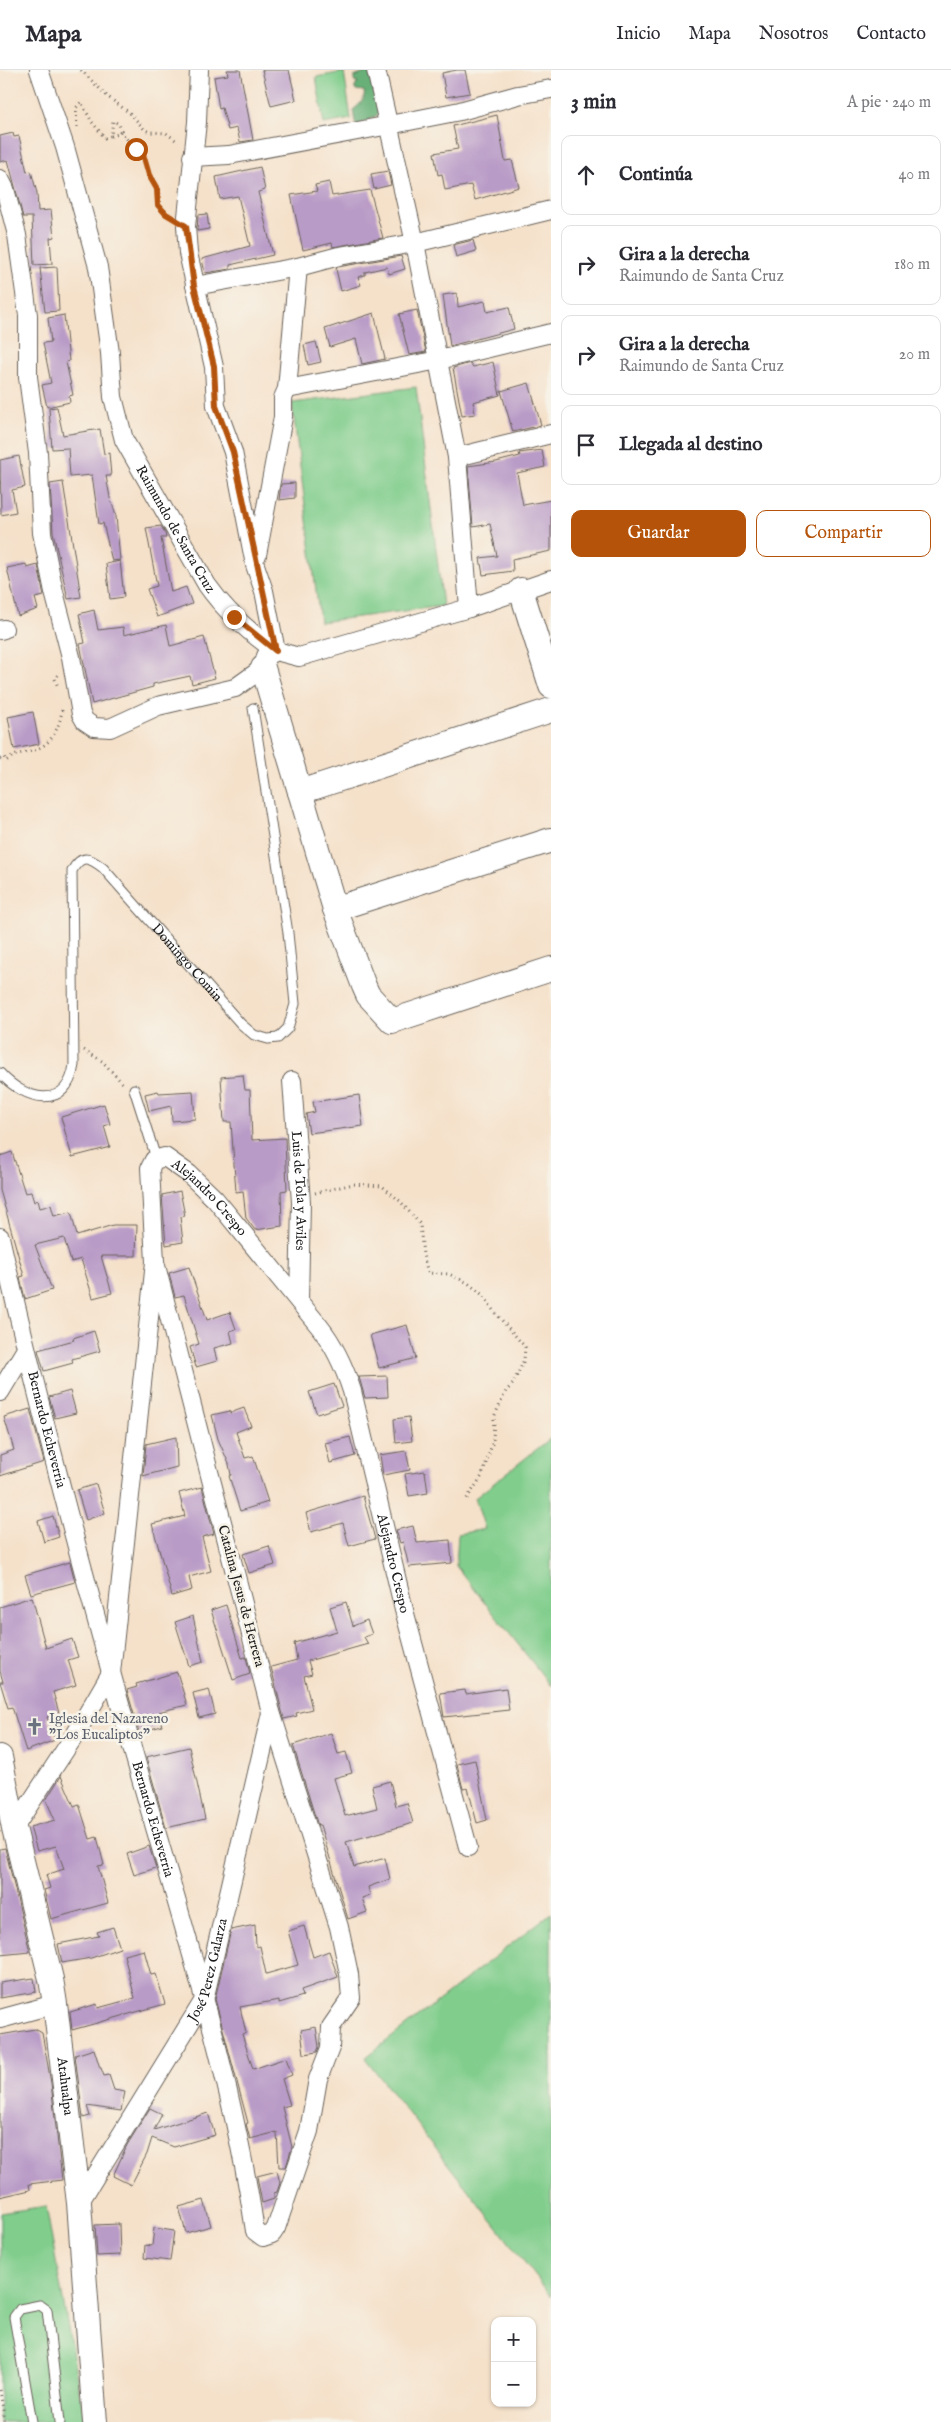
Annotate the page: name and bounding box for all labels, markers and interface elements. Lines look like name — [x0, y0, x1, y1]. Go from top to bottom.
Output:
text: Mapa — [25, 19, 81, 50]
text: Inicio — [616, 23, 661, 46]
text: Mapa — [689, 23, 731, 46]
text: Nosotros — [759, 23, 828, 46]
text: Contacto — [856, 23, 926, 46]
text: 3 min — [571, 89, 616, 116]
text: A pie · 240 m — [847, 93, 931, 113]
route start — [125, 138, 148, 161]
icon: ahead — [572, 161, 600, 189]
text: Continúa — [619, 163, 693, 187]
text: 40 m — [898, 165, 930, 185]
text: Gira a la derecha — [619, 243, 749, 267]
icon: right — [572, 251, 600, 279]
text: 180 m — [894, 255, 930, 275]
text: Raimundo de Santa Cruz — [619, 267, 784, 287]
text: Gira a la derecha — [619, 333, 749, 357]
icon: right — [572, 341, 600, 369]
text: 20 m — [899, 345, 930, 365]
text: Raimundo de Santa Cruz — [619, 357, 784, 377]
icon: arrive — [572, 431, 600, 459]
text: Llegada al destino — [619, 433, 762, 457]
street label: Raimundo de Santa Cruz — [131, 462, 219, 597]
button: Guardar — [571, 510, 746, 557]
button: Compartir — [756, 510, 931, 557]
route end — [223, 606, 246, 629]
street label: Domingo Comin — [147, 920, 227, 1006]
street label: Luis de Tola y Aviles — [287, 1130, 310, 1251]
street label: Alejandro Crespo — [167, 1155, 251, 1240]
street label: Bernardo Echeverria — [23, 1369, 70, 1491]
street label: Alejandro Crespo — [372, 1511, 414, 1615]
street label: Catalina Jesus de Herrera — [213, 1523, 269, 1670]
place label: Iglesia del Nazareno "Los Eucaliptos" — [49, 1710, 169, 1744]
church icon: Iglesia del Nazareno "Los Eucaliptos" — [25, 1717, 45, 1737]
street label: Bernardo Echeverria — [127, 1759, 178, 1880]
street label: José Perez Galarza — [183, 1916, 232, 2027]
street label: Atahualpa — [52, 2055, 77, 2117]
map controls — [491, 2317, 536, 2407]
button: + — [491, 2317, 536, 2362]
button: − — [491, 2362, 536, 2407]

